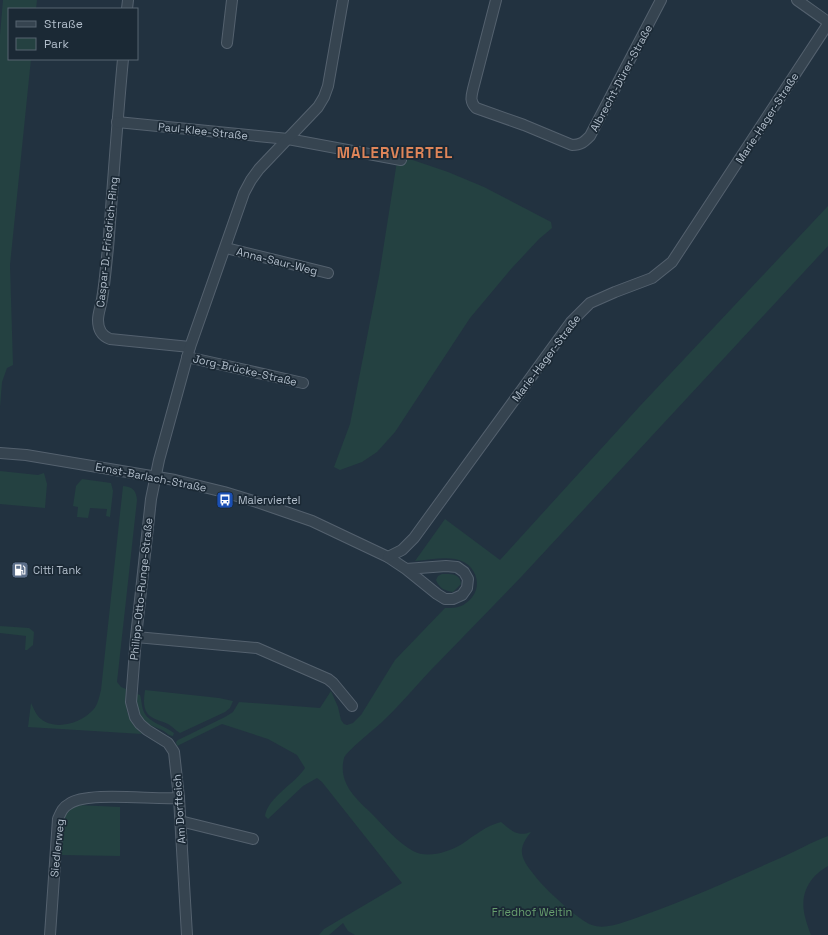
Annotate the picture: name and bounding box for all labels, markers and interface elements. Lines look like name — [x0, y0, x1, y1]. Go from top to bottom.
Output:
legend — [8, 8, 138, 60]
text: Straße — [44, 16, 83, 32]
street label: Albrecht-Dürer-Straße — [587, 22, 655, 134]
text: Park — [44, 36, 69, 52]
street label: Marie-Hager-Straße — [732, 70, 802, 166]
street label: Paul-Klee-Straße — [157, 119, 249, 143]
district label: MALERVIERTEL — [337, 143, 453, 162]
street label: Caspar-D.-Friedrich-Ring — [93, 176, 121, 308]
street label: Anna-Saur-Weg — [235, 244, 319, 278]
street label: Marie-Hager-Straße — [509, 312, 583, 404]
street label: Jorg-Brücke-Straße — [192, 351, 298, 389]
street label: Ernst-Barlach-Straße — [94, 459, 208, 495]
bus stop icon: Malerviertel — [215, 490, 235, 510]
place label: Malerviertel — [238, 493, 301, 507]
street label: Philipp-Otto-Runge-Straße — [127, 517, 155, 661]
fuel station icon: Citti Tank — [10, 560, 30, 580]
place label: Citti Tank — [33, 563, 81, 577]
street label: Am Dorfteich — [170, 774, 188, 844]
street label: Siedlerweg — [47, 818, 67, 878]
park label: Friedhof Weitin — [492, 905, 572, 919]

